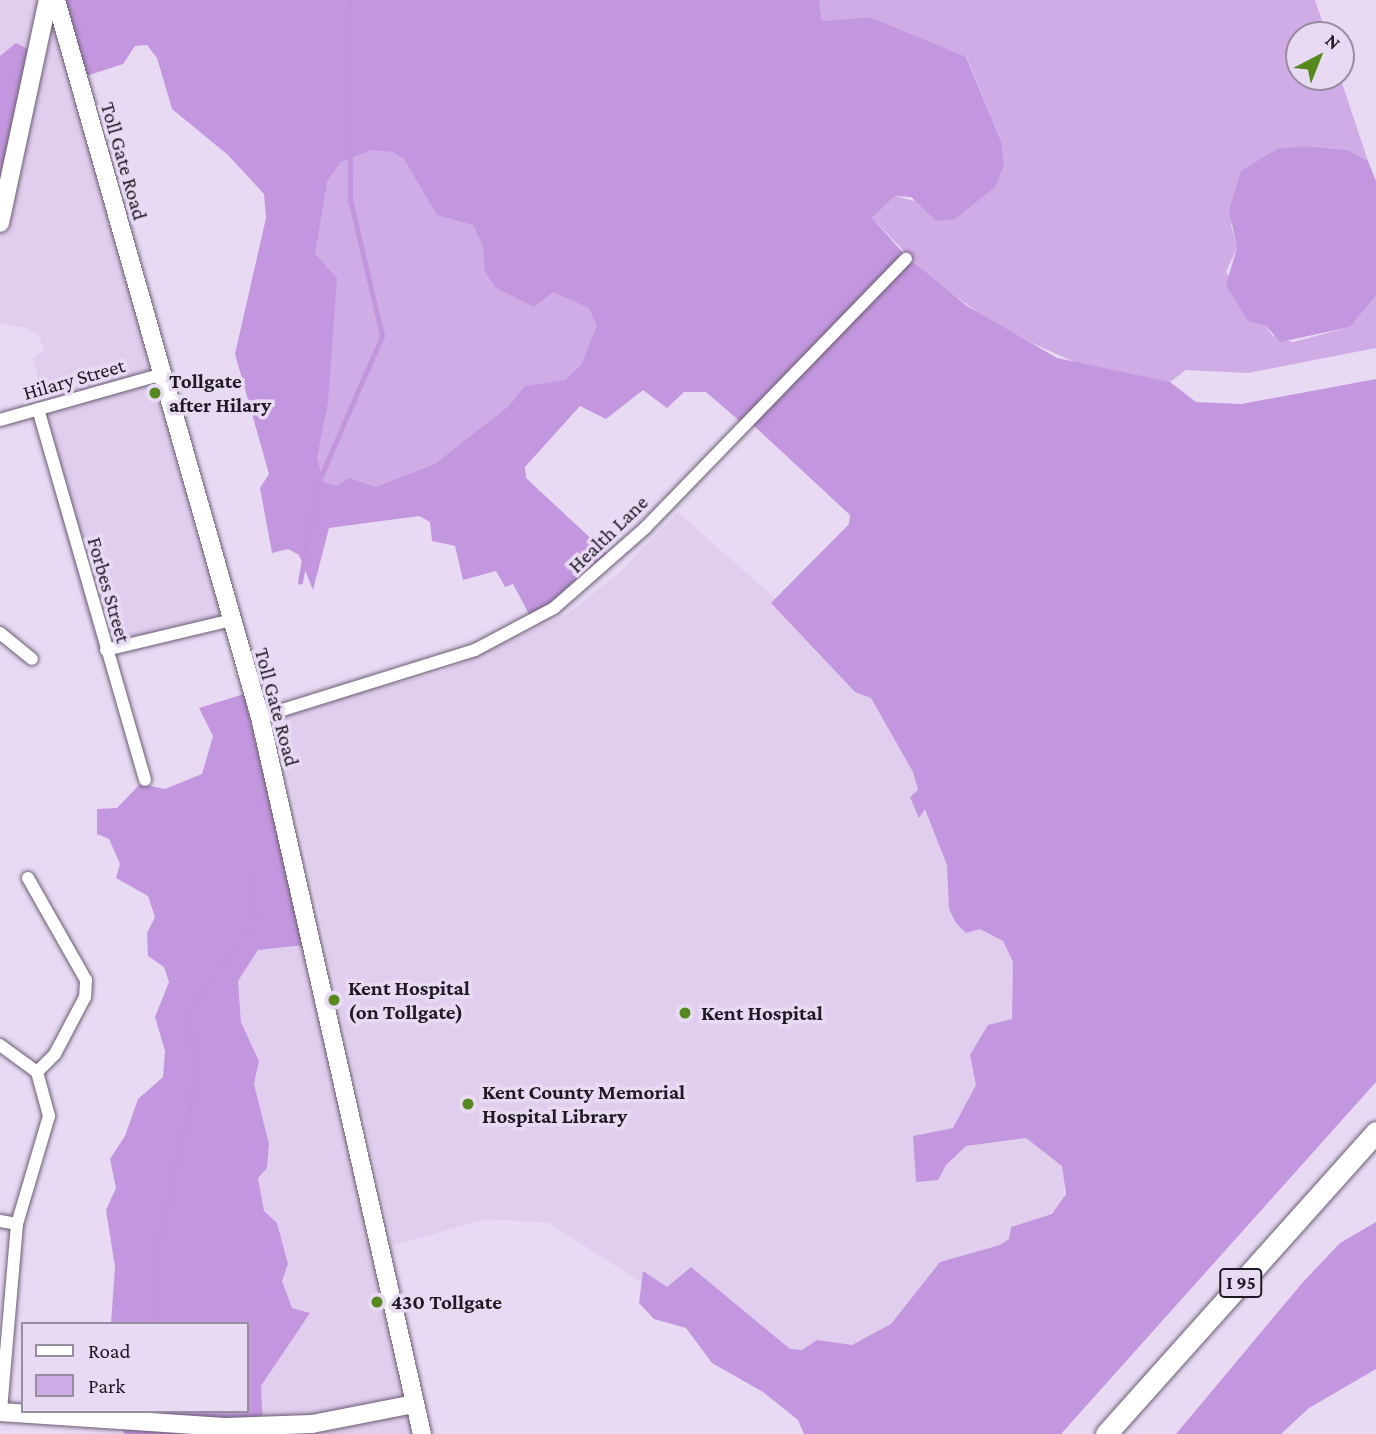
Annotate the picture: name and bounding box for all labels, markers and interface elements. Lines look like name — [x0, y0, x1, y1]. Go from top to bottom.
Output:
north arrow — [1285, 21, 1355, 91]
text: N — [1321, 29, 1345, 54]
street label: Toll Gate Road — [95, 99, 153, 223]
street label: Hilary Street — [20, 352, 128, 406]
place label: Tollgate after Hilary — [169, 368, 271, 418]
marker: Tollgate after Hilary — [147, 385, 163, 401]
street label: Health Lane — [563, 490, 653, 578]
street label: Forbes Street — [82, 534, 136, 646]
street label: Toll Gate Road — [249, 645, 305, 769]
place label: Kent Hospital (on Tollgate) — [348, 975, 470, 1025]
marker: Kent Hospital (on Tollgate) — [326, 992, 342, 1008]
place label: Kent Hospital — [701, 1000, 823, 1026]
marker: Kent Hospital — [675, 1003, 695, 1023]
place label: Kent County Memorial Hospital Library — [482, 1079, 685, 1129]
marker: Kent County Memorial Hospital Library — [460, 1096, 476, 1112]
road number: I 95 — [1218, 1268, 1264, 1298]
place label: 430 Tollgate — [391, 1289, 502, 1315]
marker: 430 Tollgate — [369, 1294, 385, 1310]
legend — [21, 1322, 248, 1413]
text: Road — [88, 1339, 131, 1363]
text: Park — [88, 1374, 125, 1398]

